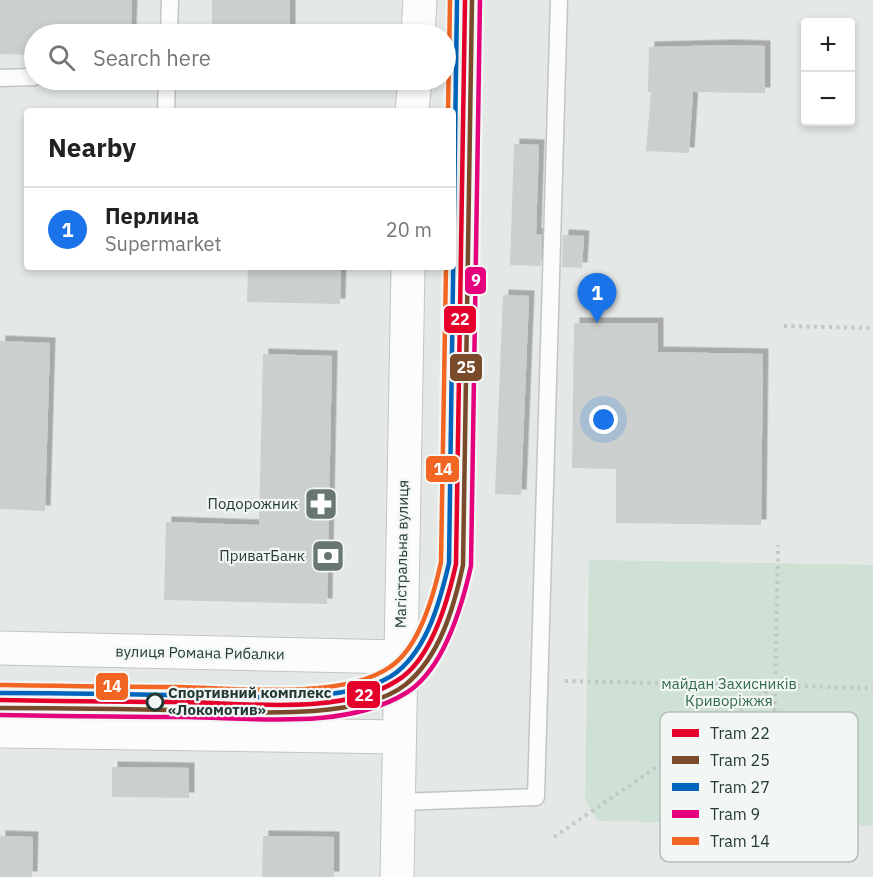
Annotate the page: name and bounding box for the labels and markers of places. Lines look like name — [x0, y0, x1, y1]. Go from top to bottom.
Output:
pin: 1 — [578, 274, 616, 323]
pharmacy icon: Подорожник — [303, 486, 339, 522]
place label: Подорожник — [208, 494, 298, 513]
bank icon: ПриватБанк — [310, 538, 346, 574]
place label: ПриватБанк — [219, 546, 305, 565]
place label: Спортивний комплекс «Локомотив» — [168, 683, 332, 719]
marker: Спортивний комплекс «Локомотив» — [146, 693, 164, 711]

